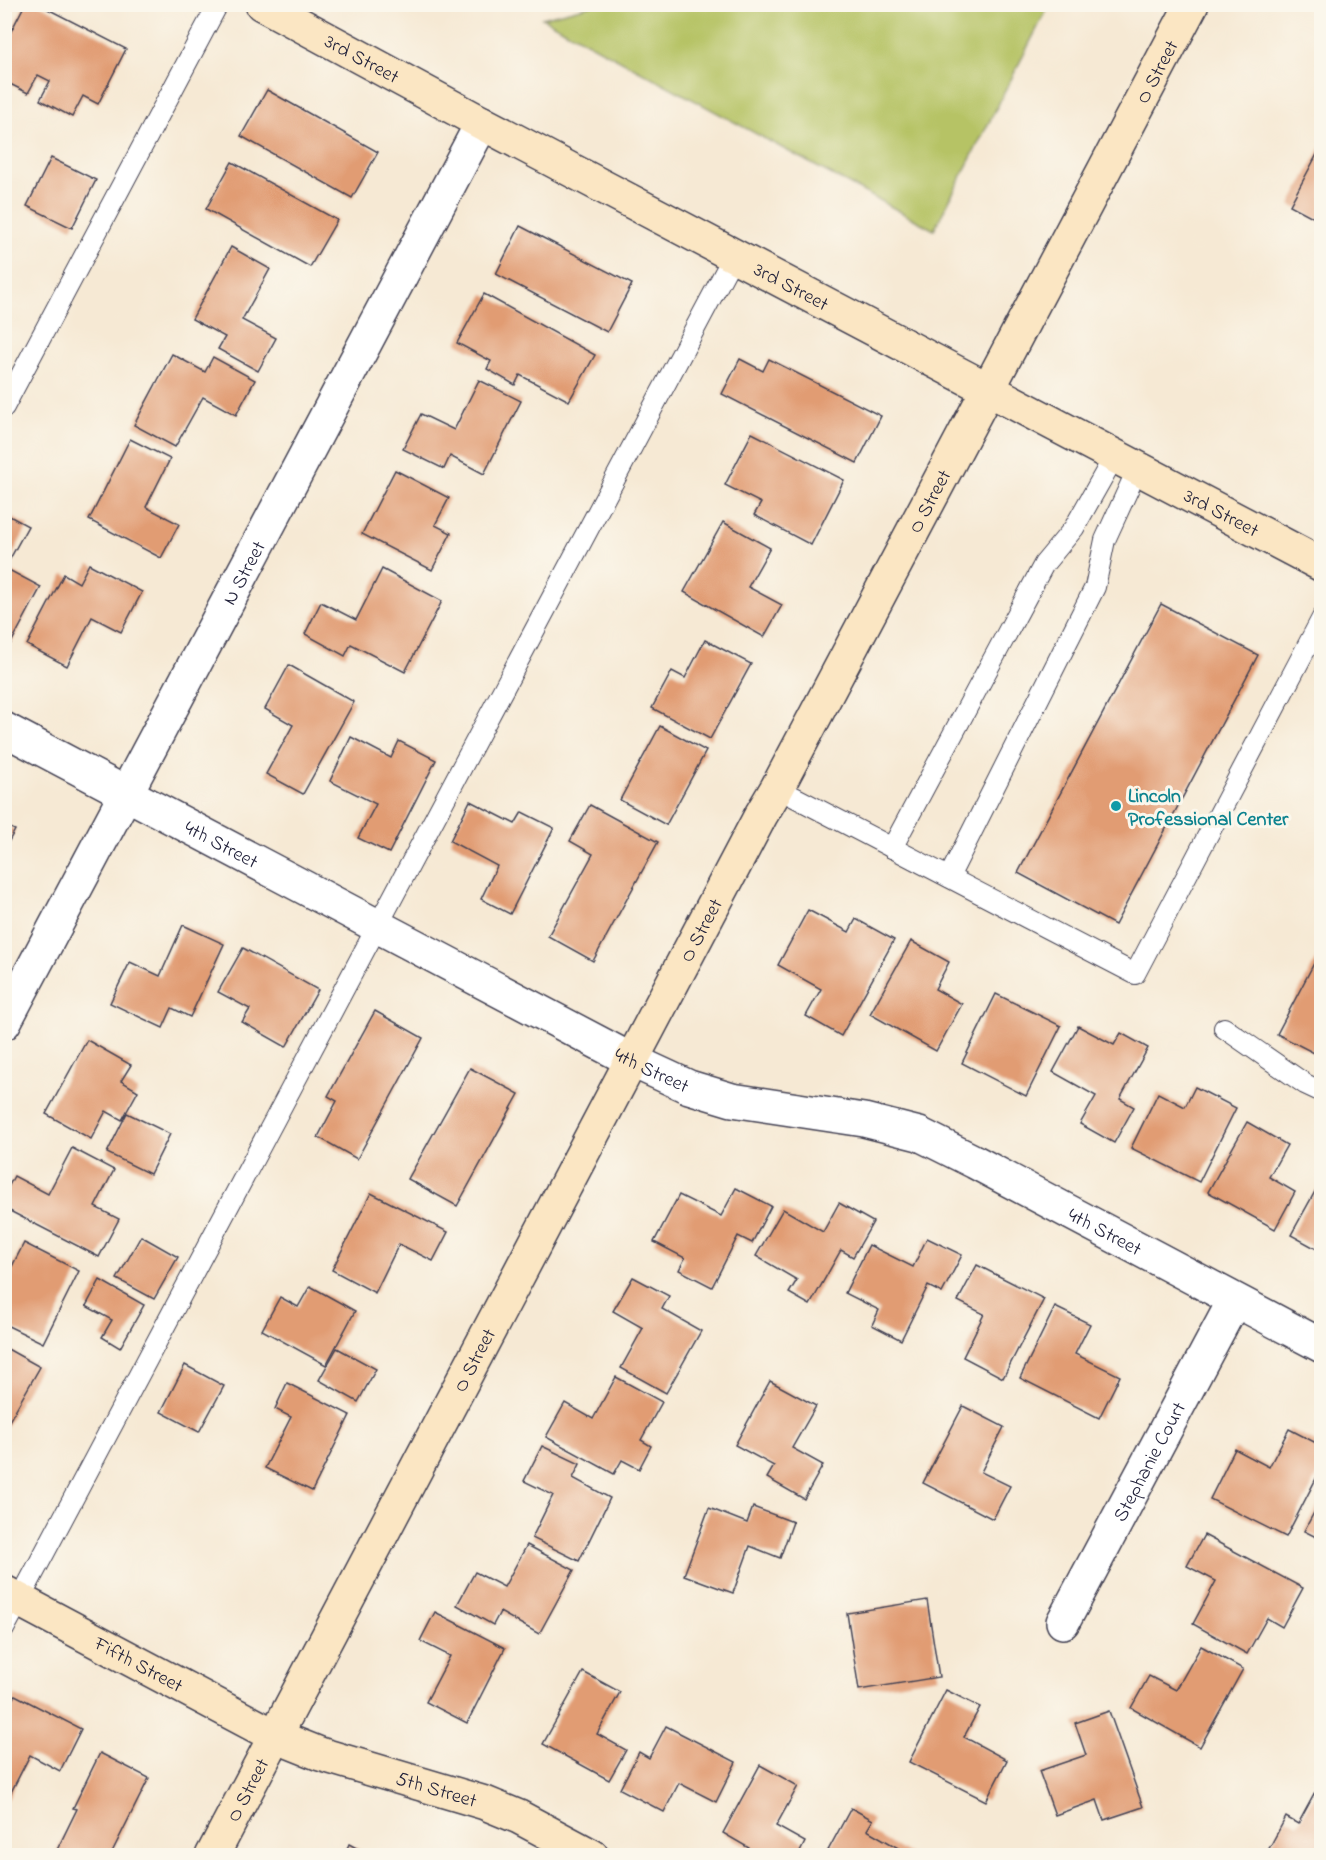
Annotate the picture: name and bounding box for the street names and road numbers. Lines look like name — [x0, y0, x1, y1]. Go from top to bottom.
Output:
street label: 3rd Street — [318, 28, 404, 93]
street label: O Street — [1130, 35, 1187, 110]
street label: 3rd Street — [748, 256, 833, 320]
street label: O Street — [902, 465, 960, 539]
street label: 3rd Street — [1178, 483, 1263, 546]
street label: N Street — [216, 536, 275, 611]
street label: 4th Street — [178, 815, 263, 878]
street label: O Street — [674, 894, 732, 968]
street label: 4th Street — [608, 1041, 693, 1102]
street label: 4th Street — [1062, 1202, 1146, 1265]
street label: O Street — [447, 1324, 505, 1398]
street label: Stephanie Court — [1107, 1397, 1195, 1528]
street label: Fifth Street — [88, 1630, 188, 1702]
street label: O Street — [220, 1753, 278, 1828]
street label: 5th Street — [392, 1765, 480, 1817]

